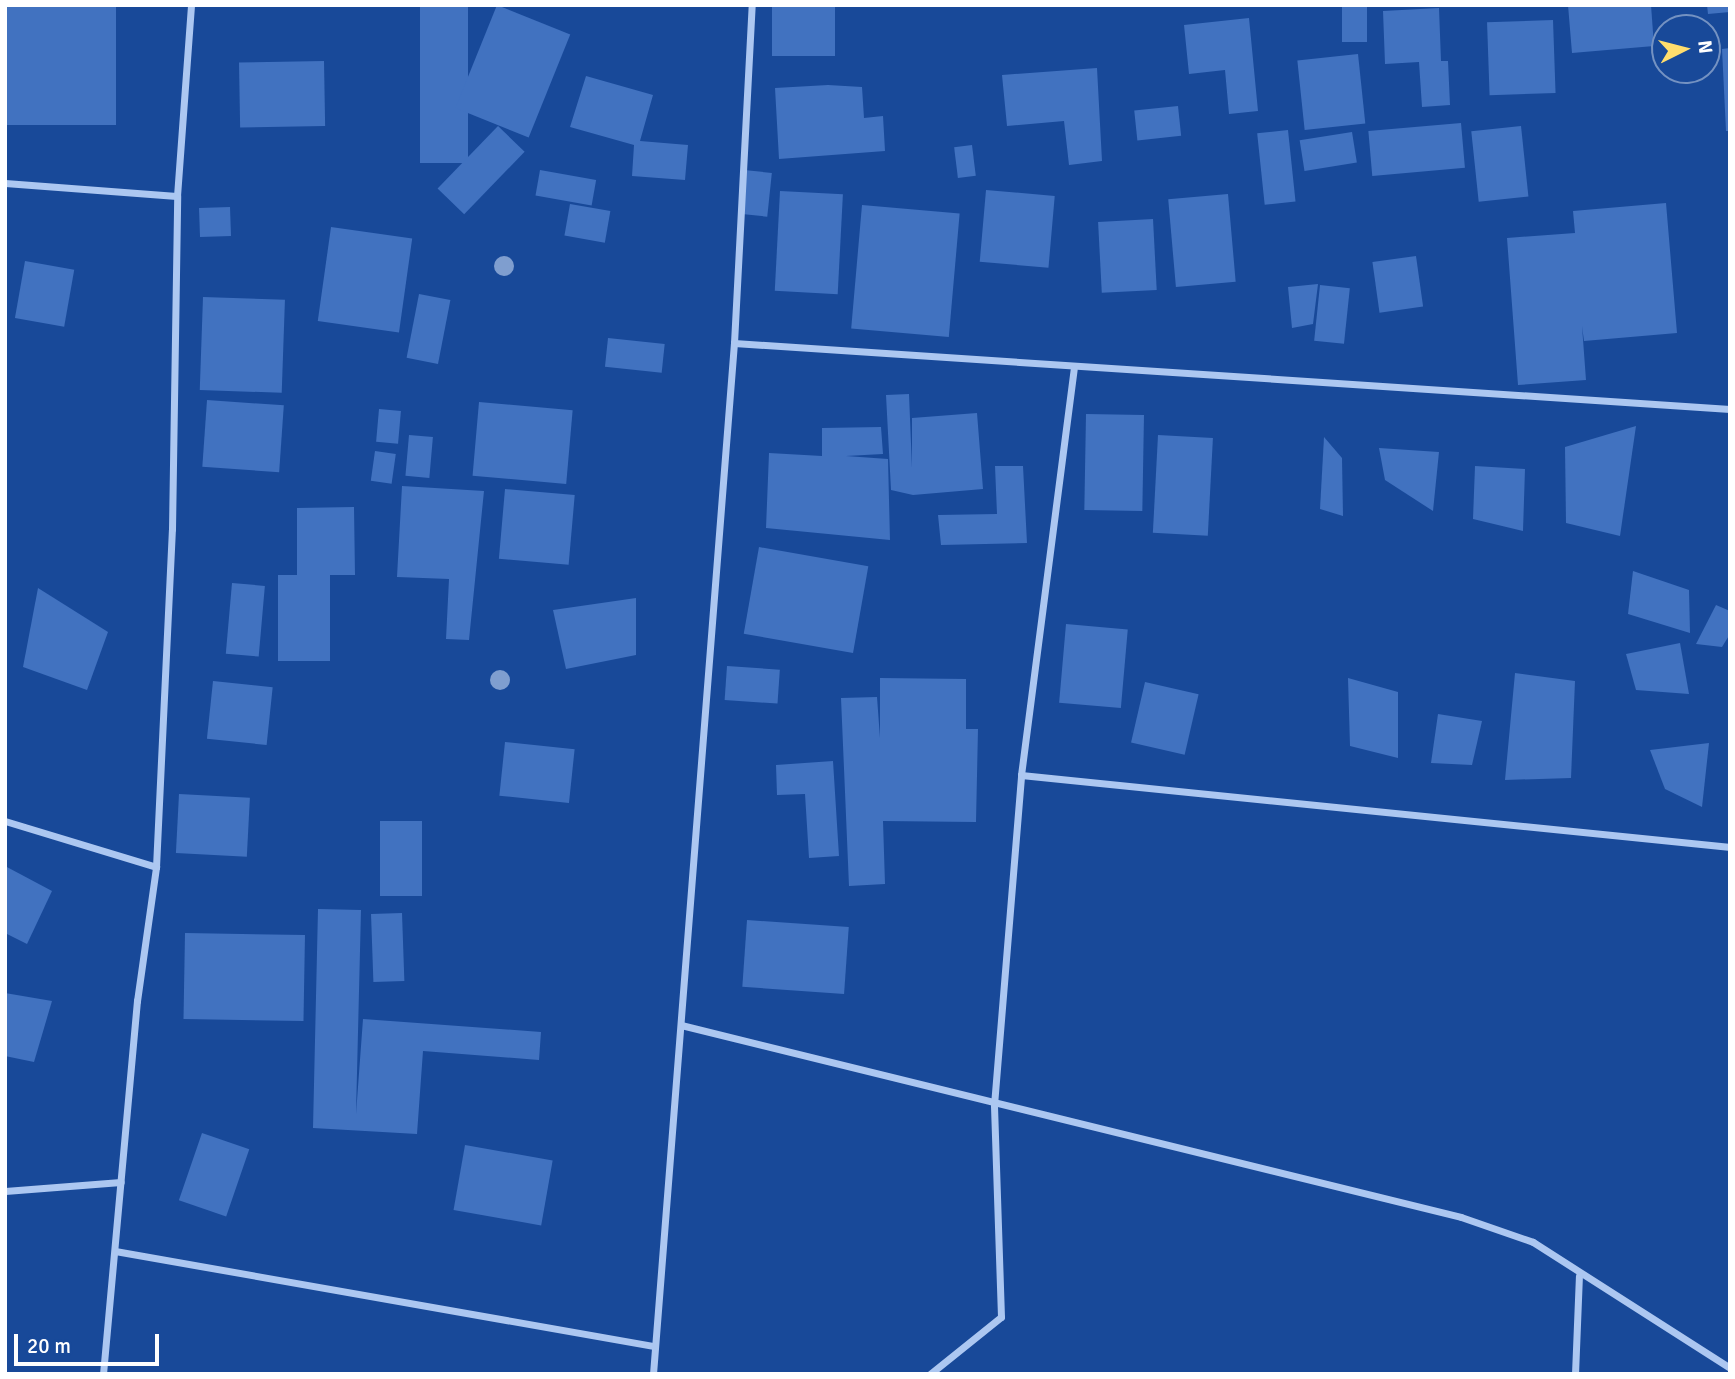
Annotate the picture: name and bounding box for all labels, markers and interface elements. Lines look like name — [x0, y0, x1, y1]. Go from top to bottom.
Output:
north arrow — [1651, 14, 1721, 84]
text: N — [1692, 39, 1718, 55]
scale bar — [18, 1320, 163, 1364]
text: 20 m — [27, 1333, 71, 1359]

